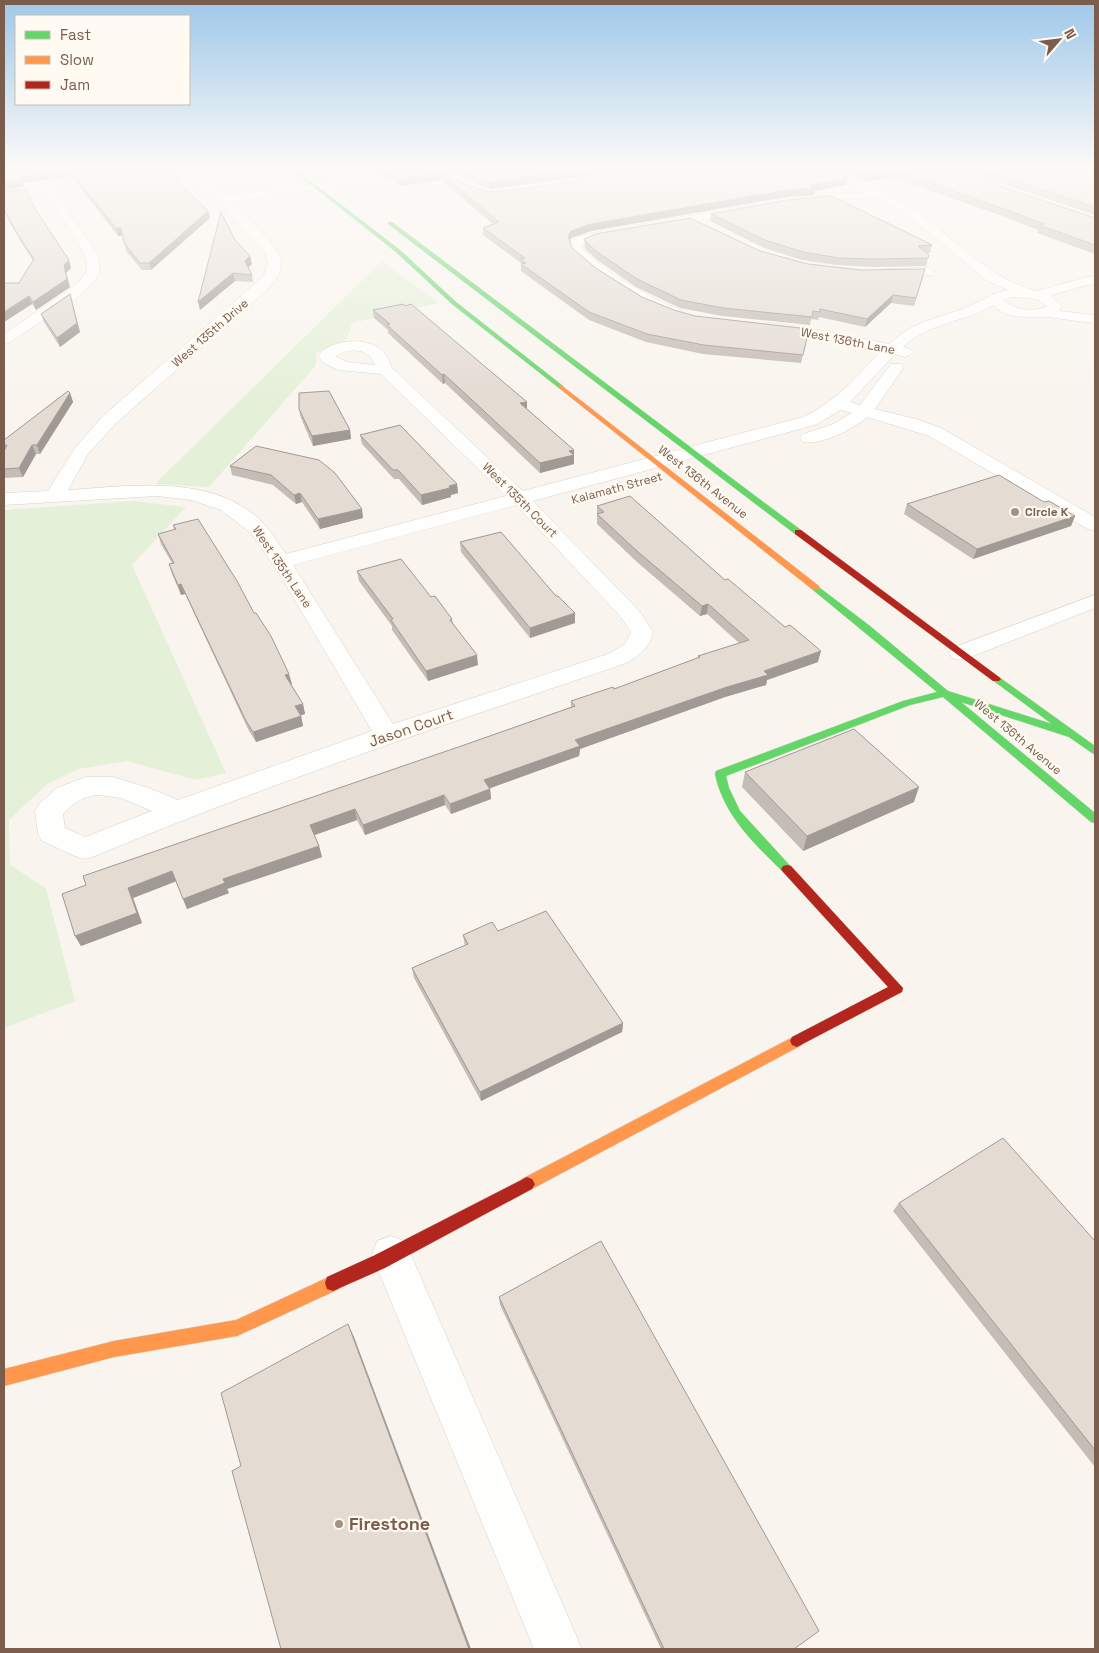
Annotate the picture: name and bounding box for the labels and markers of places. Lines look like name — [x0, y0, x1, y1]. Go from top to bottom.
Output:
place label: Circle K — [1025, 504, 1069, 520]
marker: Circle K — [1009, 506, 1021, 518]
place label: Firestone — [349, 1512, 430, 1535]
marker: Firestone — [333, 1518, 345, 1530]

